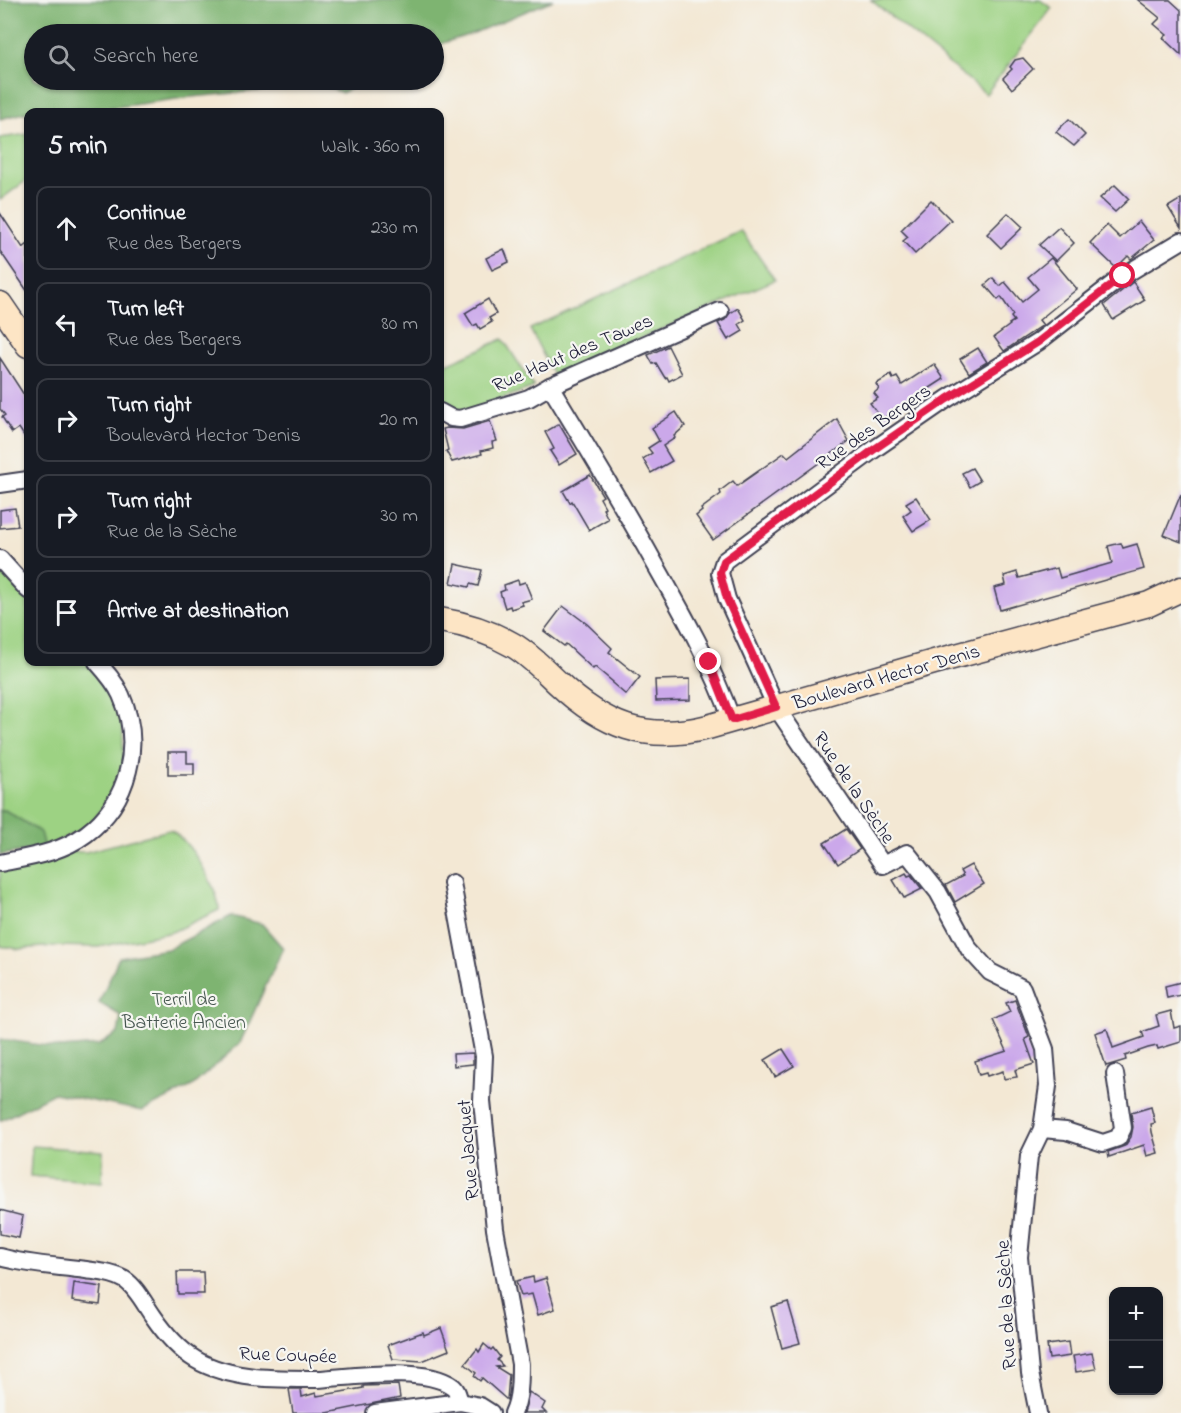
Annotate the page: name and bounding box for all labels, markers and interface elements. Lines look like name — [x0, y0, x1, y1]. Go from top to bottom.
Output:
search box — [24, 24, 444, 90]
icon: search — [45, 41, 78, 74]
text: Search here — [93, 41, 198, 73]
text: 5 min — [48, 128, 107, 166]
text: Walk · 360 m — [321, 133, 420, 162]
text: Continue — [107, 198, 186, 230]
icon: ahead — [50, 212, 83, 245]
text: 230 m — [371, 214, 418, 243]
text: Rue des Bergers — [107, 230, 242, 259]
route start — [1109, 262, 1135, 288]
text: Turn left — [107, 294, 184, 326]
street label: Rue Haut des Tawes — [488, 307, 658, 401]
icon: left — [50, 308, 83, 341]
text: 80 m — [381, 310, 418, 339]
text: Rue des Bergers — [107, 326, 242, 355]
street label: Rue des Bergers — [811, 378, 939, 479]
text: Turn right — [107, 390, 192, 422]
icon: right — [50, 404, 83, 437]
text: 20 m — [379, 406, 418, 435]
text: Boulevard Hector Denis — [107, 422, 301, 451]
text: Turn right — [107, 486, 192, 518]
icon: right — [50, 500, 83, 533]
text: 30 m — [381, 502, 418, 531]
text: Rue de la Sèche — [107, 518, 237, 547]
icon: arrive — [50, 596, 83, 629]
text: Arrive at destination — [107, 596, 289, 628]
street label: Boulevard Hector Denis — [789, 638, 984, 719]
route end — [695, 648, 721, 674]
street label: Rue de la Sèche — [805, 726, 901, 850]
park label: Terril de Batterie Ancien — [121, 986, 246, 1038]
street label: Rue Jacquet — [451, 1098, 488, 1201]
street label: Rue de la Sèche — [990, 1239, 1025, 1370]
map controls — [1109, 1287, 1163, 1395]
button: + — [1109, 1287, 1163, 1341]
street label: Rue Coupée — [238, 1340, 337, 1373]
button: − — [1109, 1341, 1163, 1395]

